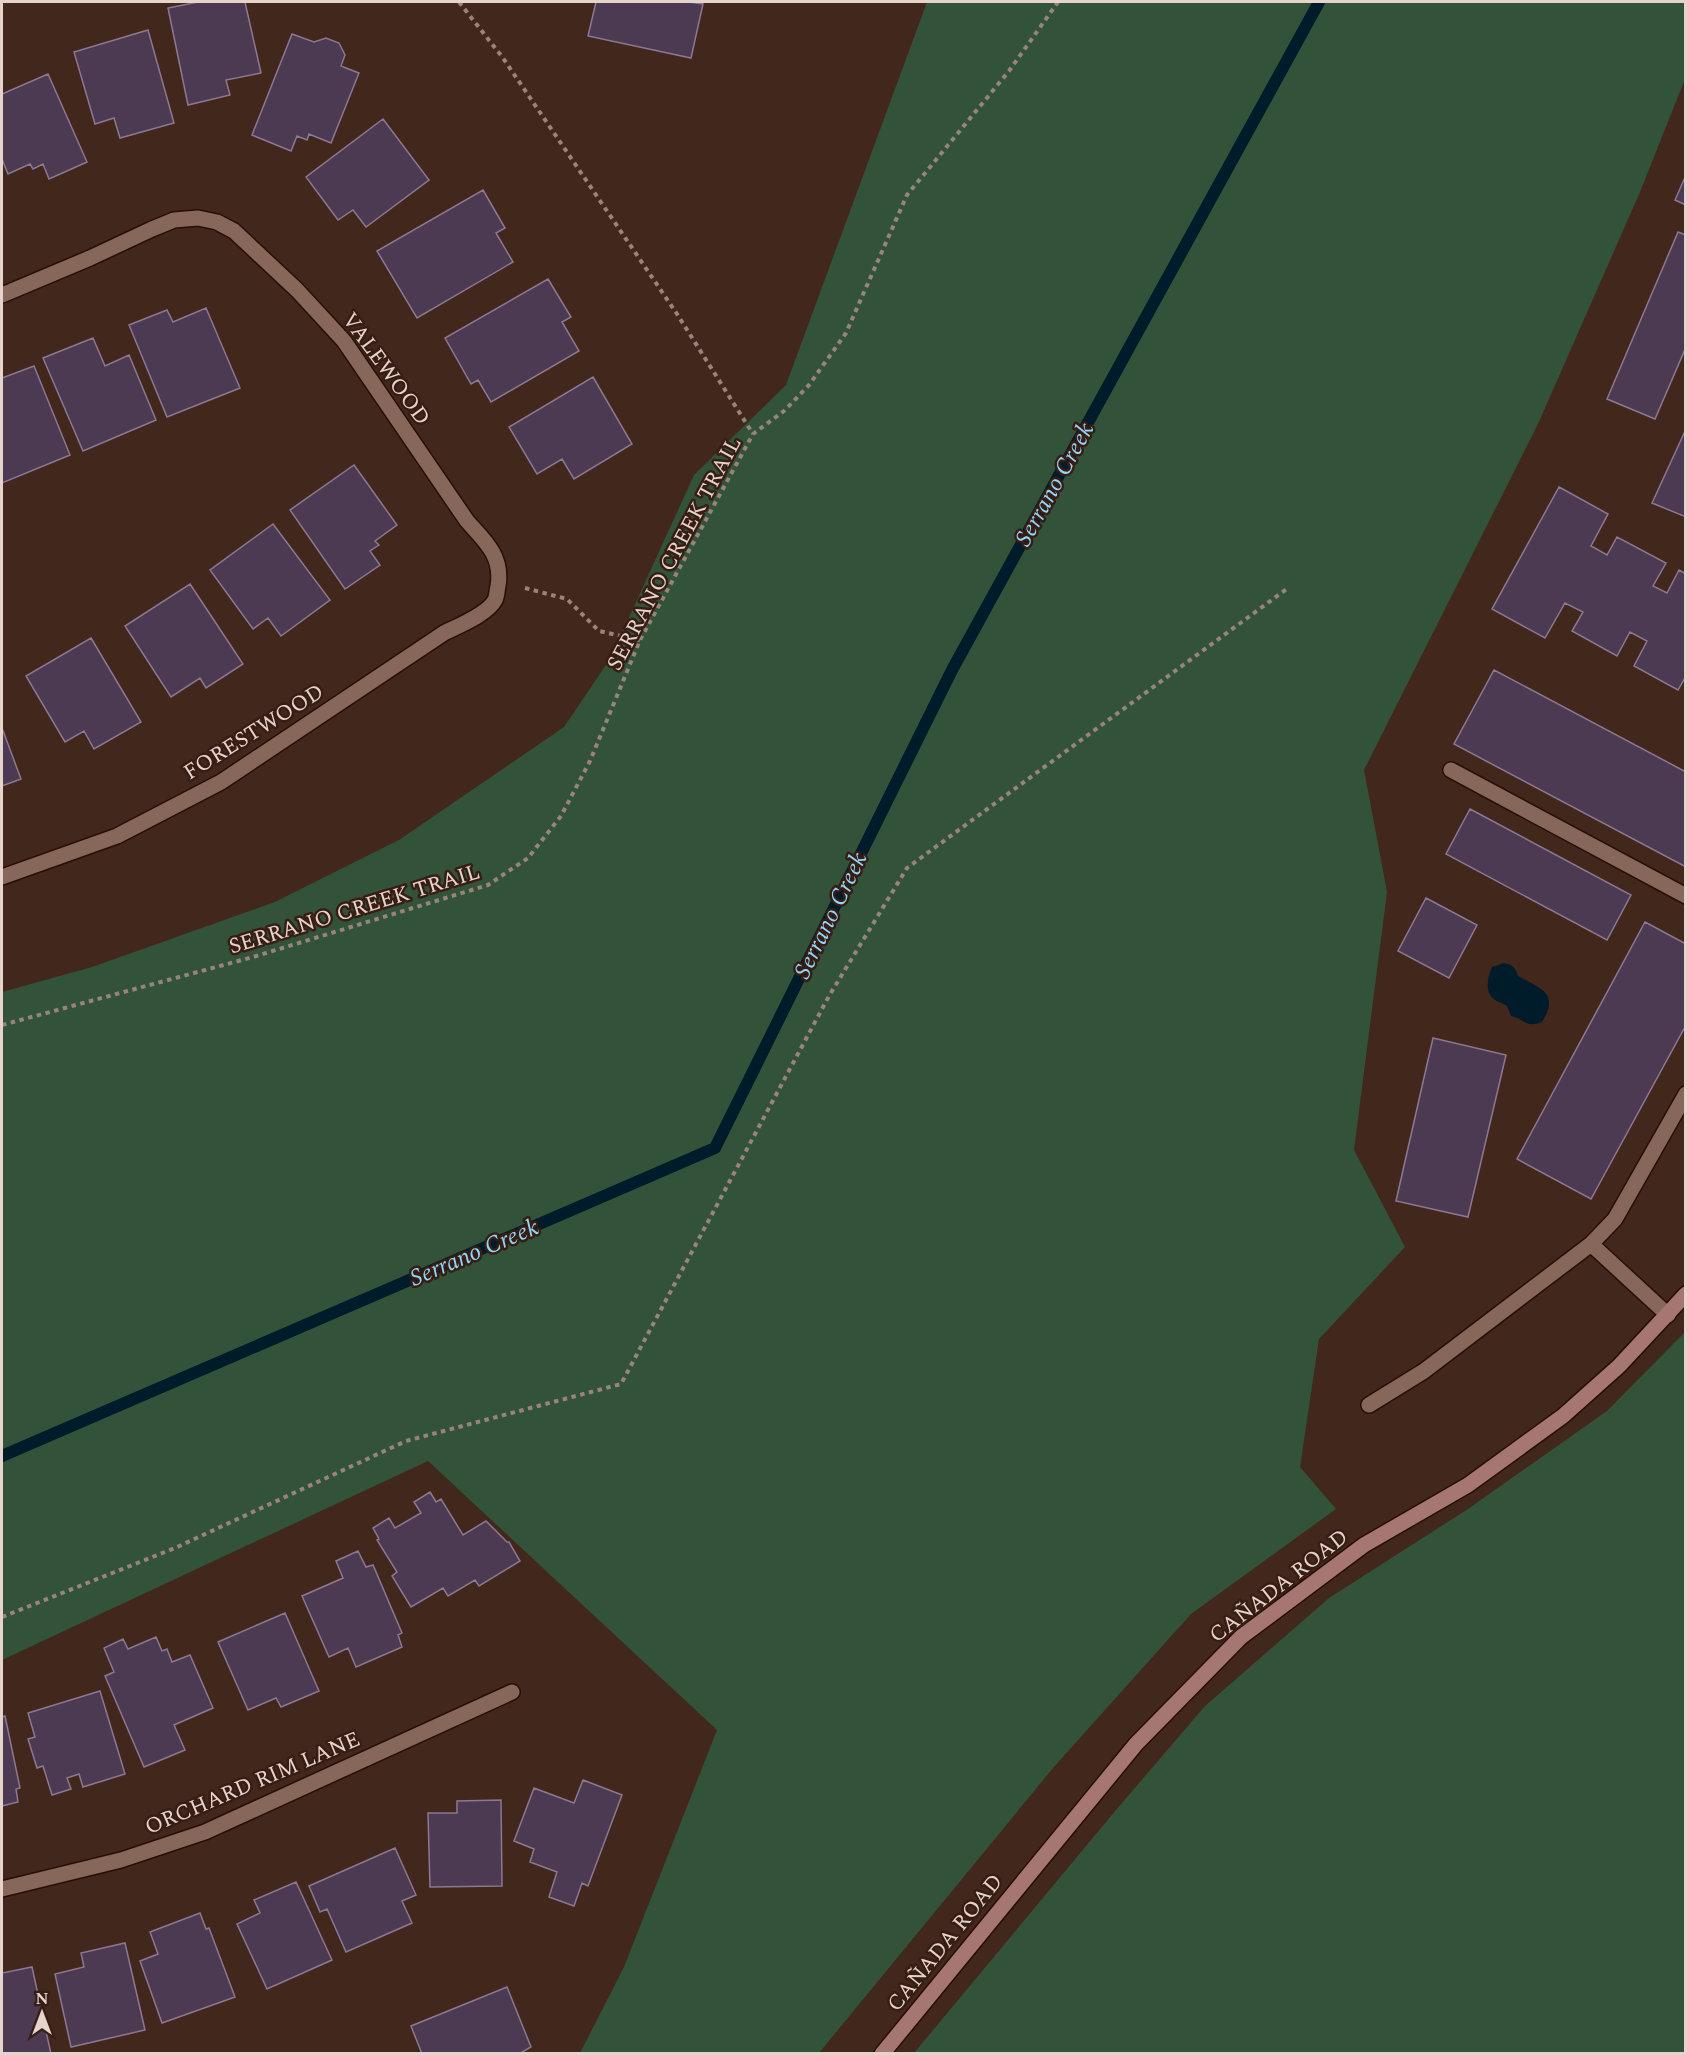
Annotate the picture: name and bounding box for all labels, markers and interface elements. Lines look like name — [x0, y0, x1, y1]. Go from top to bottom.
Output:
street label: VALEWOOD — [333, 305, 438, 432]
water label: Serrano Creek — [1006, 416, 1104, 553]
street label: SERRANO CREEK TRAIL — [598, 431, 750, 677]
street label: FORESTWOOD — [177, 676, 331, 789]
water label: Serrano Creek — [785, 846, 877, 985]
street label: SERRANO CREEK TRAIL — [225, 855, 484, 963]
water label: Serrano Creek — [404, 1210, 545, 1296]
street label: CAÑADA ROAD — [1202, 1521, 1356, 1651]
street label: ORCHARD RIM LANE — [140, 1723, 365, 1844]
street label: CAÑADA ROAD — [879, 1867, 1011, 2019]
north arrow — [12, 1983, 72, 2043]
text: N — [35, 1987, 49, 2011]

